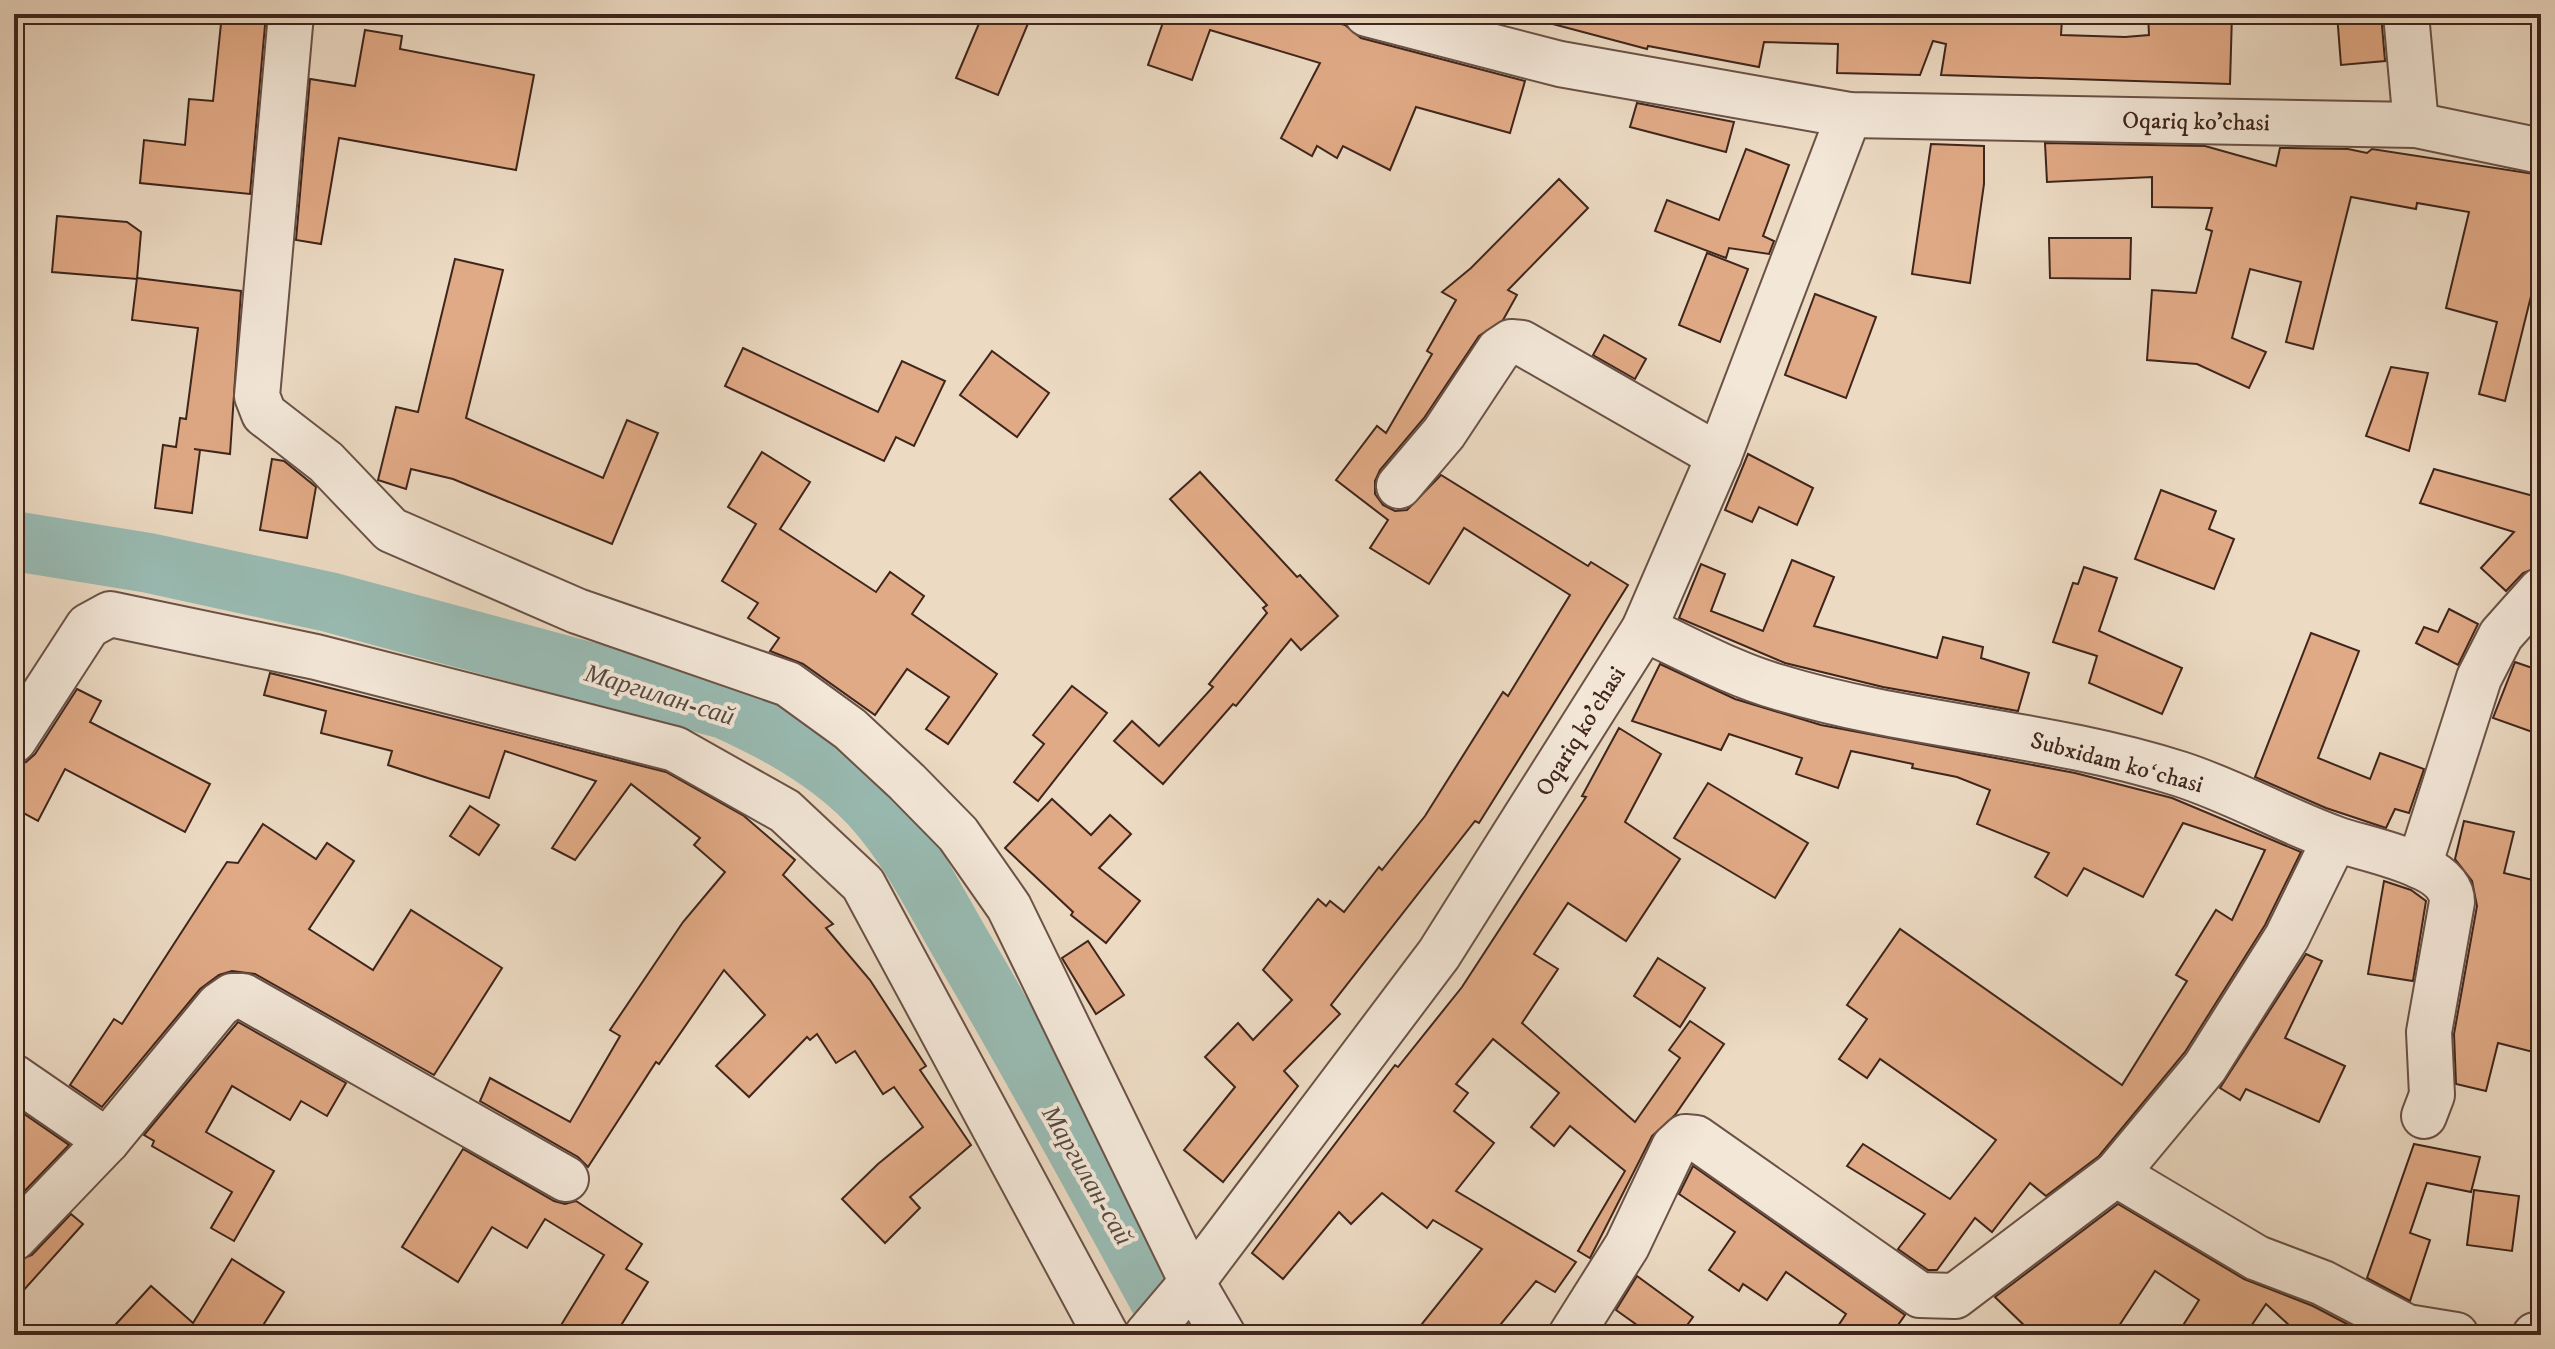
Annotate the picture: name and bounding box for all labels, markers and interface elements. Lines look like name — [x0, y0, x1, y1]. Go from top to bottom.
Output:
street label: Oqariq ko'chasi — [2122, 106, 2270, 138]
water label: Маргилан-сай — [580, 657, 739, 734]
street label: Oqariq ko'chasi — [1529, 661, 1633, 802]
street label: Subxidam koʻchasi — [2027, 726, 2206, 800]
water label: Маргилан-сай — [1033, 1099, 1140, 1251]

